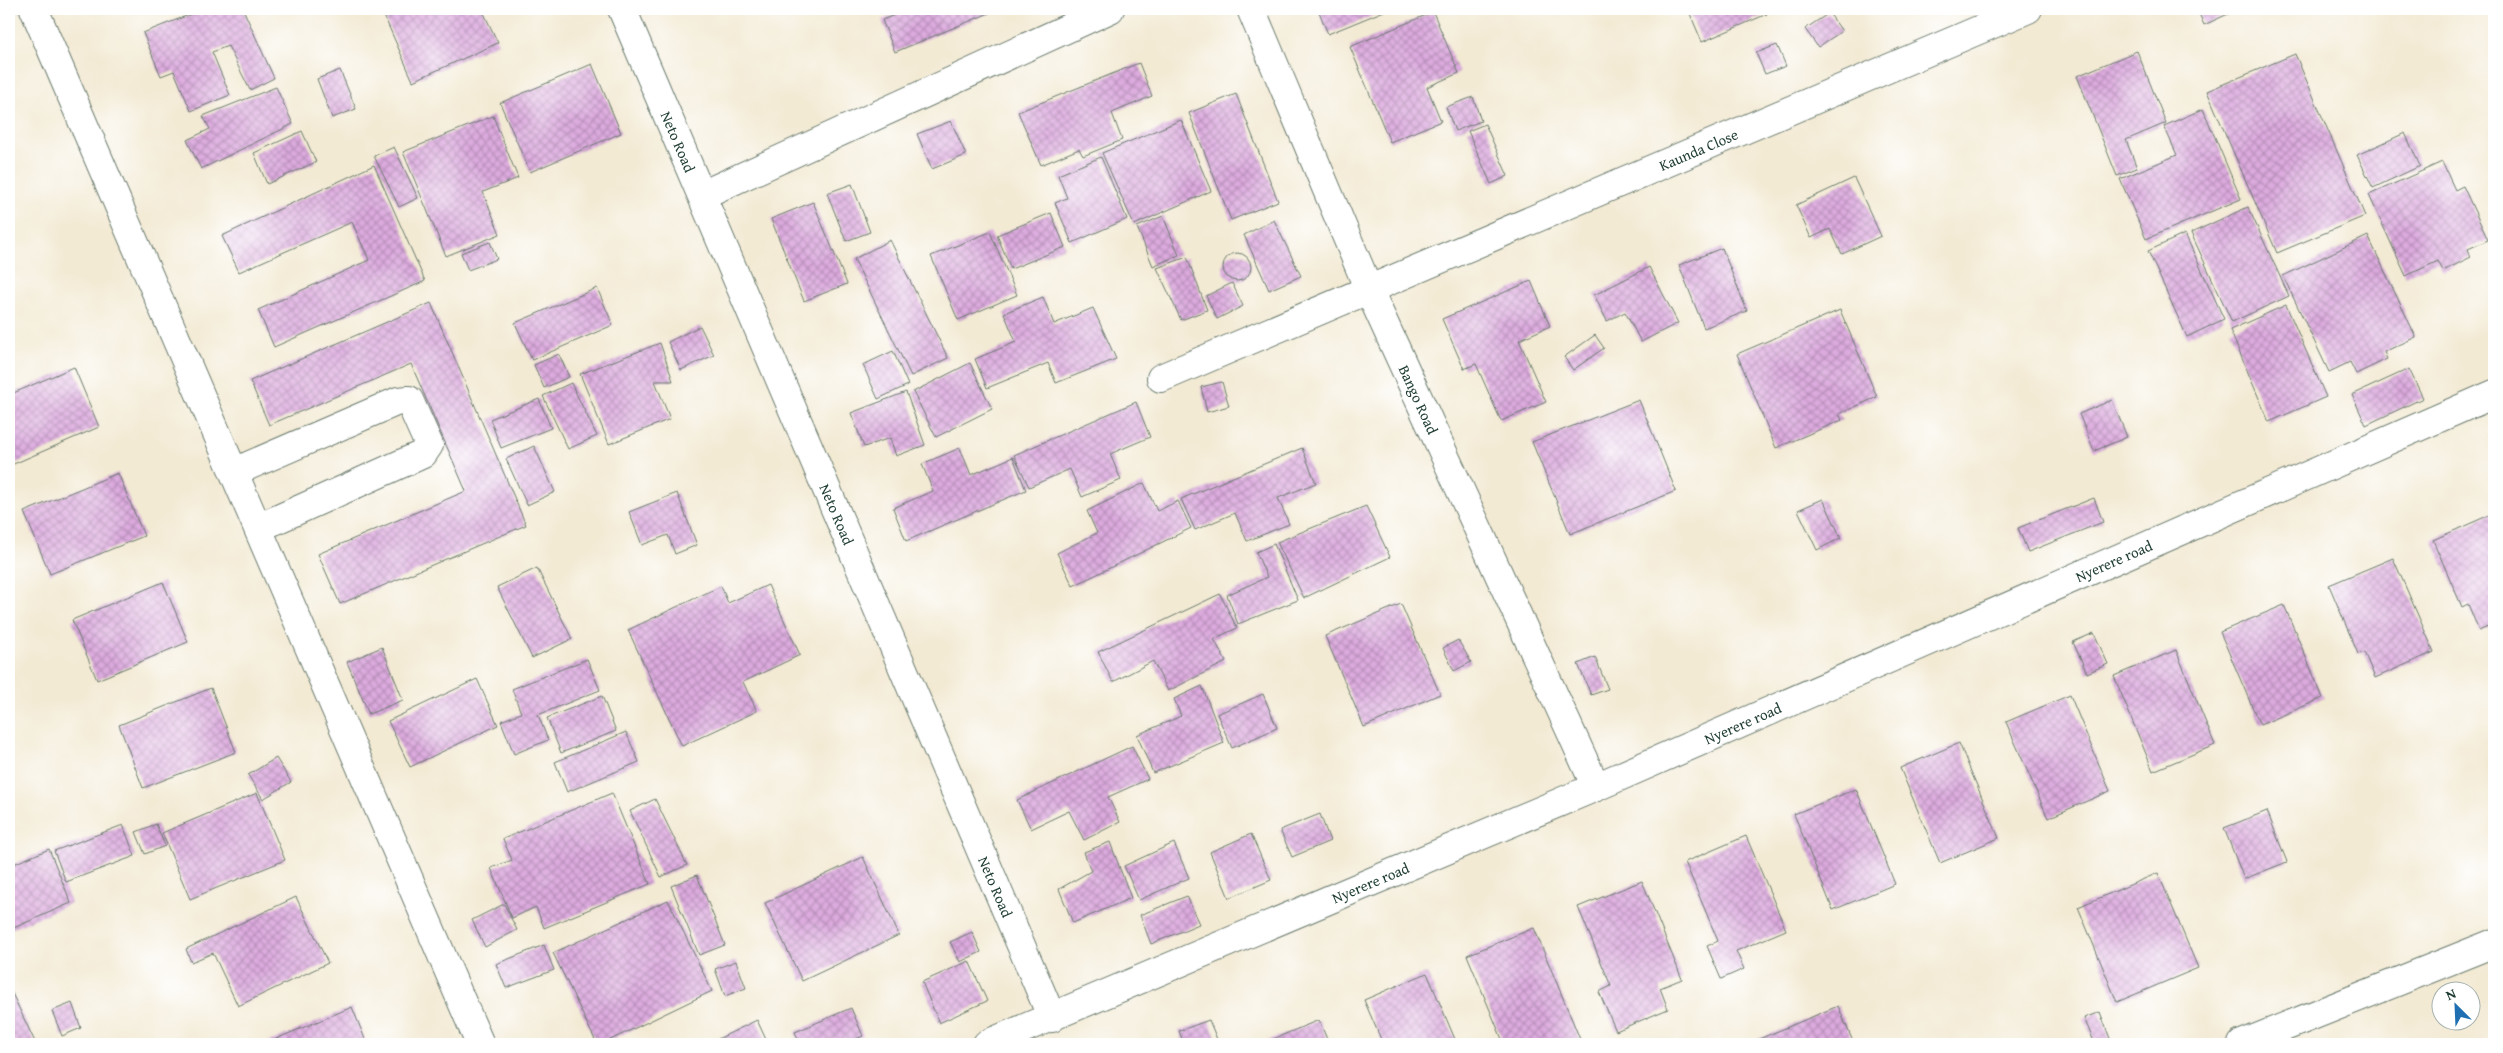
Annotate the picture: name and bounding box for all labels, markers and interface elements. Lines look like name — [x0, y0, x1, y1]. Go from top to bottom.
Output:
street label: Neto Road — [656, 108, 701, 175]
street label: Kaunda Close — [1656, 123, 1741, 175]
street label: Bango Road — [1394, 361, 1444, 437]
street label: Neto Road — [815, 480, 860, 548]
street label: Nyerere road — [2072, 534, 2155, 587]
street label: Nyerere road — [1701, 697, 1784, 749]
street label: Neto Road — [974, 853, 1018, 920]
street label: Nyerere road — [1328, 857, 1412, 908]
north arrow — [2430, 980, 2480, 1030]
text: N — [2442, 983, 2460, 1005]

